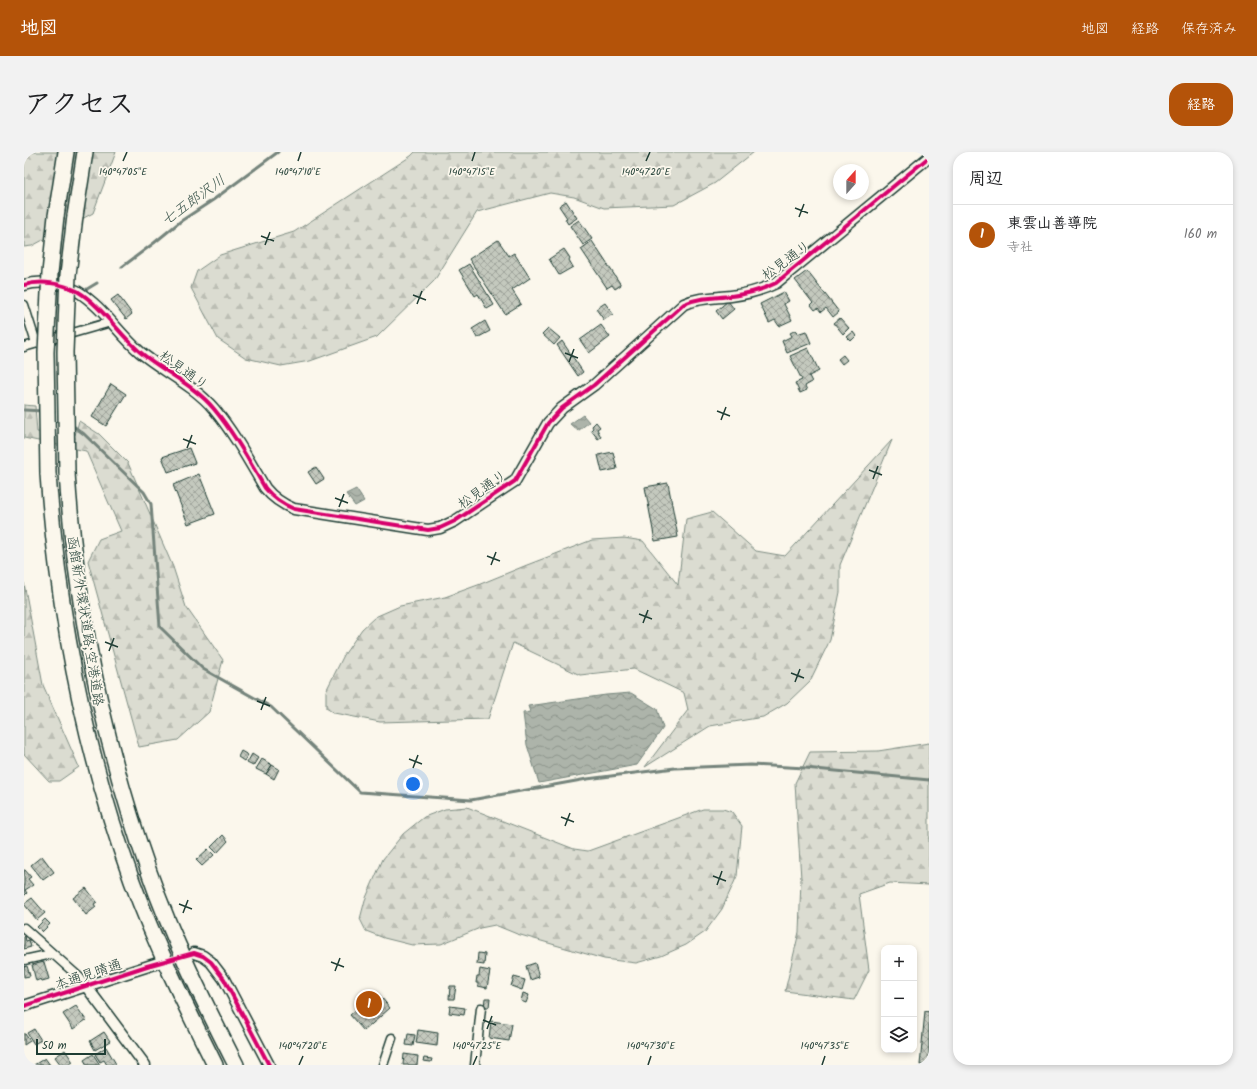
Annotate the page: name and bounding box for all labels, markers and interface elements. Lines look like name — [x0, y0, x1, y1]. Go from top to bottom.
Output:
text: 地図 — [20, 14, 58, 44]
text: 地図 — [1081, 18, 1109, 40]
text: 経路 — [1131, 18, 1159, 40]
text: 保存済み — [1181, 18, 1237, 40]
text: アクセス — [24, 83, 134, 128]
button: 経路 — [1169, 83, 1233, 126]
text: 140°47'05"E — [99, 164, 148, 180]
text: 140°47'10"E — [275, 164, 322, 180]
text: 140°47'15"E — [449, 164, 496, 180]
text: 140°47'20"E — [622, 164, 671, 180]
north arrow — [833, 164, 869, 200]
text: 周辺 — [969, 166, 1003, 193]
water label: 七五郎沢川 — [156, 169, 231, 233]
text: 東雲山善導院 — [1007, 212, 1097, 236]
text: 1 — [980, 224, 984, 245]
text: 160 m — [1184, 224, 1217, 245]
street label: 松見通り — [757, 235, 816, 286]
text: 寺社 — [1007, 237, 1033, 258]
street label: 松見通り — [154, 345, 213, 396]
street label: 松見通り — [453, 465, 512, 515]
street label: 函館新外環状道路;空港道路 — [61, 534, 109, 708]
your location — [403, 774, 423, 794]
map controls — [881, 945, 917, 1053]
button: + — [881, 945, 917, 981]
street label: 本通見晴通 — [52, 954, 125, 996]
button: − — [881, 981, 917, 1017]
pin: 1 — [356, 989, 382, 1019]
button: layers — [881, 1017, 917, 1053]
scale bar — [36, 1037, 106, 1056]
text: 50 m — [42, 1037, 67, 1055]
text: 140°47'20"E — [279, 1038, 328, 1054]
text: 140°47'25"E — [453, 1038, 503, 1054]
text: 140°47'30"E — [627, 1038, 676, 1054]
text: 140°47'35"E — [801, 1038, 851, 1054]

